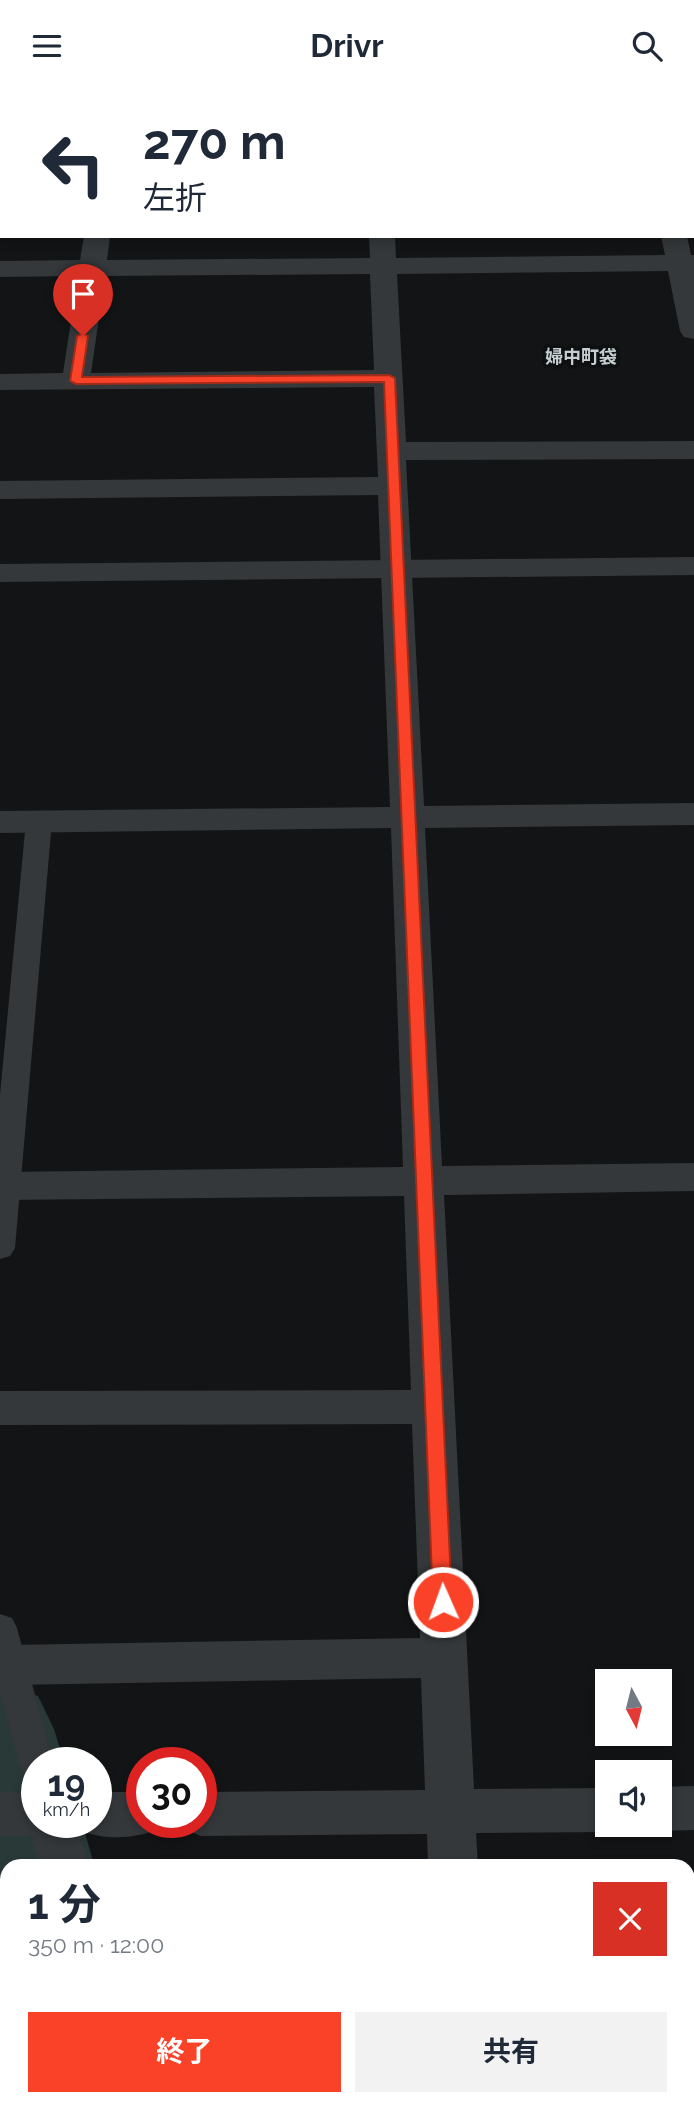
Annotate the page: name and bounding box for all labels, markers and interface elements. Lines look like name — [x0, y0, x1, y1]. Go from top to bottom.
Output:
icon: menu — [28, 27, 66, 65]
text: Drivr — [310, 27, 384, 64]
icon: search — [628, 27, 666, 65]
text: 270 m — [143, 113, 286, 170]
icon: left — [28, 119, 119, 210]
text: 左折 — [143, 179, 207, 216]
pin — [53, 264, 113, 336]
icon: arrive — [64, 275, 102, 313]
district label: 婦中町袋 — [545, 346, 617, 367]
position arrow — [406, 1565, 480, 1639]
north arrow — [595, 1669, 672, 1747]
map controls — [595, 1669, 672, 1837]
speed limit sign: 30 — [126, 1747, 217, 1838]
button: sound — [595, 1760, 672, 1837]
text: 19 — [48, 1763, 85, 1804]
text: km/h — [43, 1799, 90, 1820]
text: 1 分 — [28, 1880, 101, 1929]
button: close — [593, 1882, 667, 1956]
text: 350 m · 12:00 — [28, 1931, 164, 1958]
button: 終了 — [28, 2012, 341, 2092]
button: 共有 — [355, 2012, 667, 2092]

